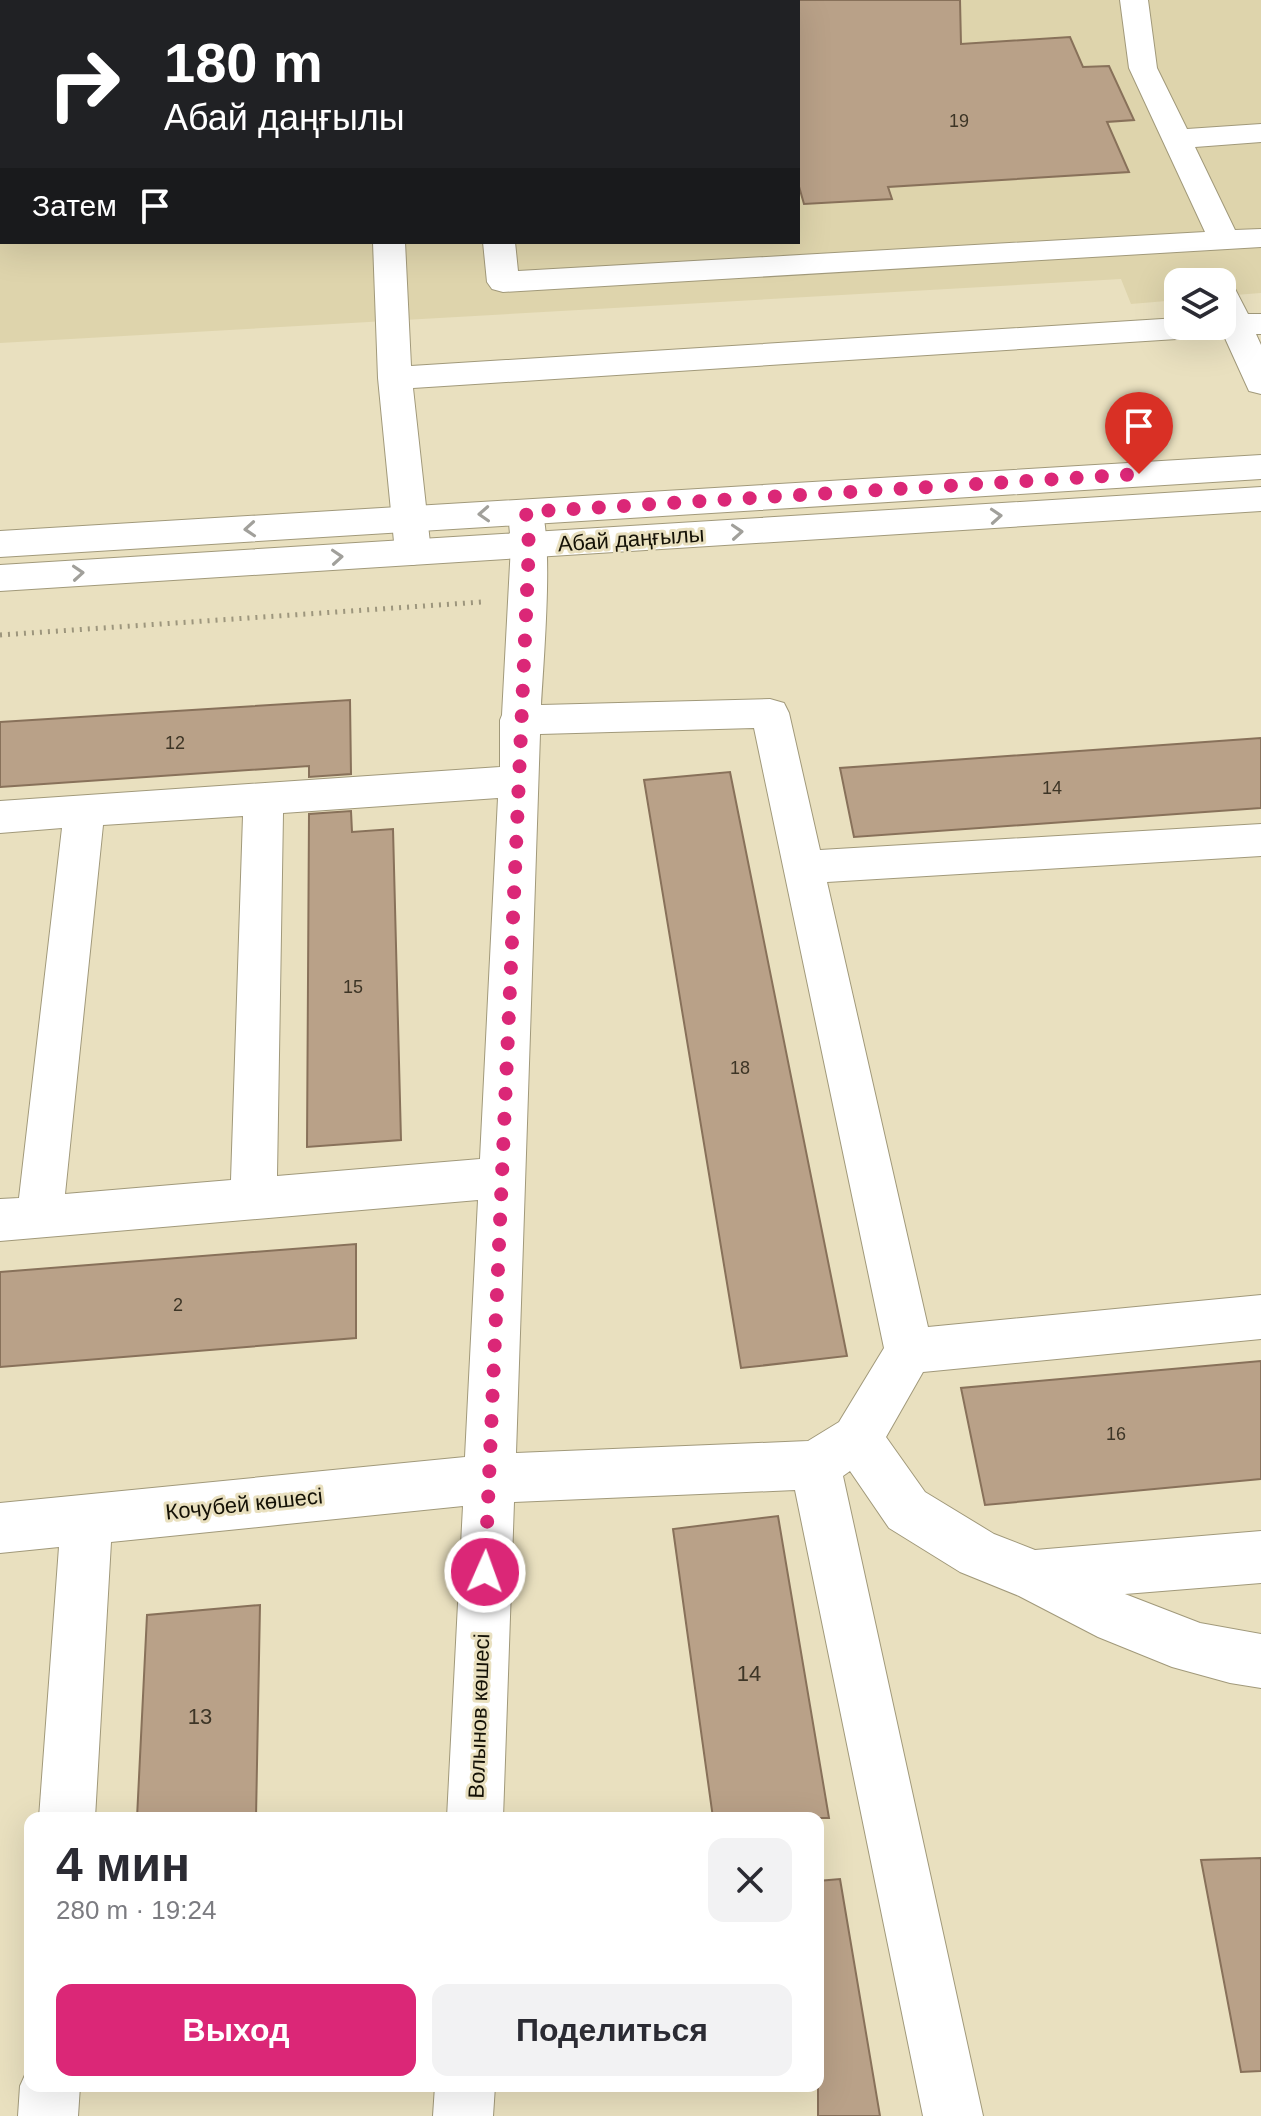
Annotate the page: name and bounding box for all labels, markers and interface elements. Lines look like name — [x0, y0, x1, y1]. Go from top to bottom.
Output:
text: 180 m — [164, 31, 323, 94]
icon: right — [32, 32, 136, 136]
text: Абай даңғылы — [164, 97, 405, 138]
house number: 19 — [949, 111, 969, 131]
icon: arrive — [133, 184, 177, 228]
text: Затем — [32, 189, 117, 222]
map controls — [1164, 268, 1236, 340]
button: layers — [1164, 268, 1236, 340]
pin — [1105, 392, 1173, 474]
icon: arrive — [1117, 404, 1161, 448]
one-way arrow — [477, 506, 490, 523]
one-way arrow — [990, 508, 1003, 525]
one-way arrow — [243, 520, 256, 537]
street label: Абай даңғылы — [557, 521, 705, 557]
one-way arrow — [731, 524, 744, 541]
one-way arrow — [331, 549, 344, 566]
one-way arrow — [72, 565, 85, 582]
house number: 12 — [165, 733, 185, 753]
house number: 14 — [1042, 778, 1062, 798]
house number: 15 — [343, 977, 363, 997]
house number: 18 — [730, 1058, 750, 1078]
house number: 2 — [173, 1295, 183, 1315]
house number: 16 — [1106, 1424, 1126, 1444]
street label: Кочубей көшесі — [164, 1483, 324, 1525]
position arrow — [443, 1530, 527, 1614]
street label: Волынов көшесі — [464, 1633, 494, 1799]
house number: 14 — [737, 1661, 761, 1686]
house number: 13 — [188, 1704, 212, 1729]
text: 4 мин — [56, 1838, 190, 1891]
button: close — [708, 1838, 792, 1922]
text: 280 m · 19:24 — [56, 1895, 216, 1925]
button: Выход — [56, 1984, 416, 2076]
button: Поделиться — [432, 1984, 792, 2076]

